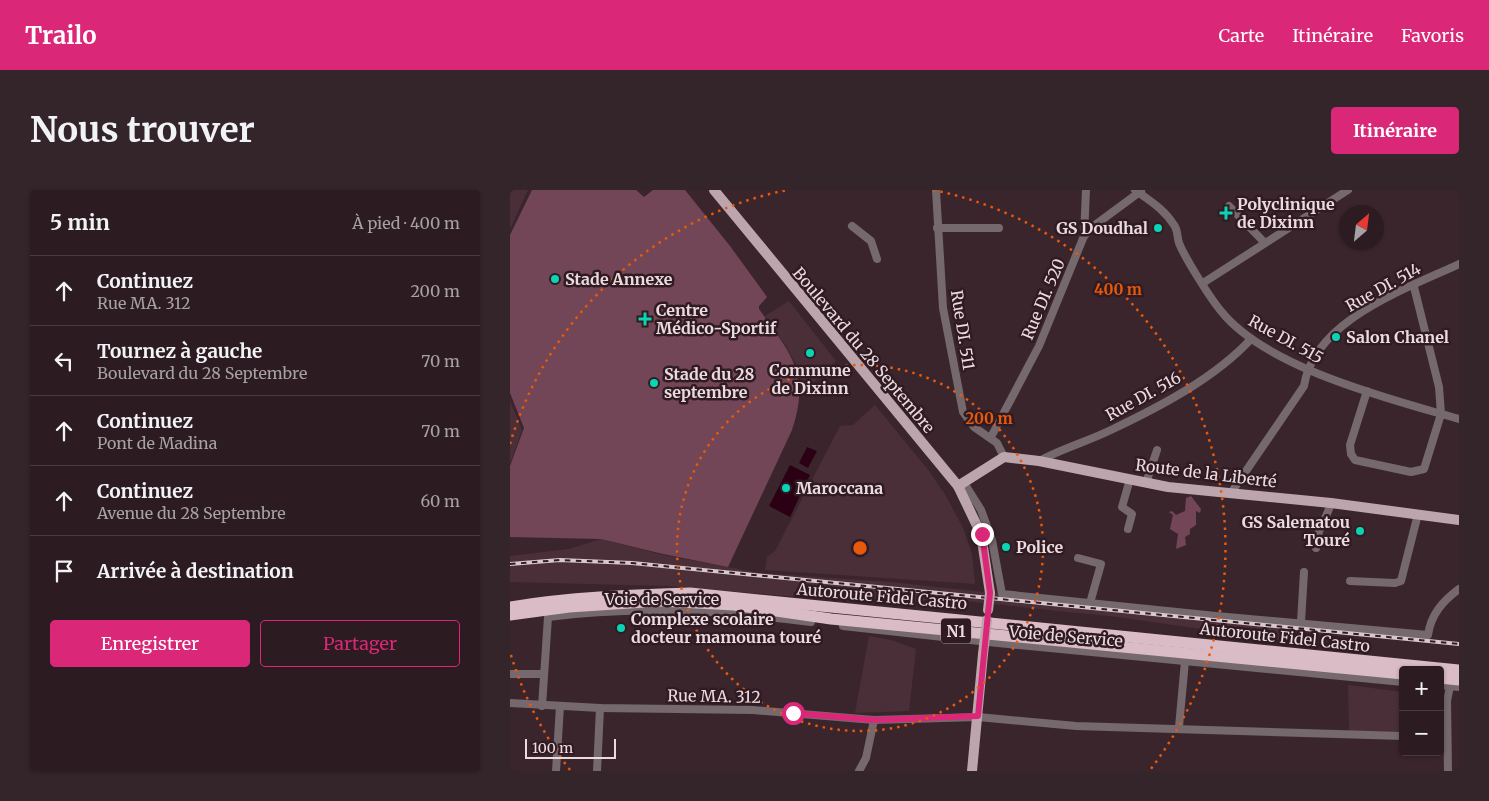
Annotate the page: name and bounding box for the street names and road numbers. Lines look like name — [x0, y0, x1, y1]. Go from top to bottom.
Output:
street label: Rue DI. 520 — [1017, 255, 1069, 343]
street label: Rue DI. 514 — [1342, 258, 1424, 316]
street label: Boulevard du 28 Septembre — [789, 263, 939, 437]
street label: Rue DI. 511 — [947, 289, 979, 371]
street label: Rue DI. 515 — [1245, 310, 1327, 368]
street label: Rue DI. 516 — [1102, 367, 1184, 425]
street label: Route de la Liberté — [1134, 454, 1278, 492]
street label: Autoroute Fidel Castro — [795, 578, 968, 613]
street label: Voie de Service — [604, 589, 719, 609]
road number: N1 — [941, 618, 971, 644]
street label: Autoroute Fidel Castro — [1198, 618, 1371, 656]
street label: Voie de Service — [1007, 621, 1124, 651]
street label: Rue MA. 312 — [667, 685, 761, 707]

